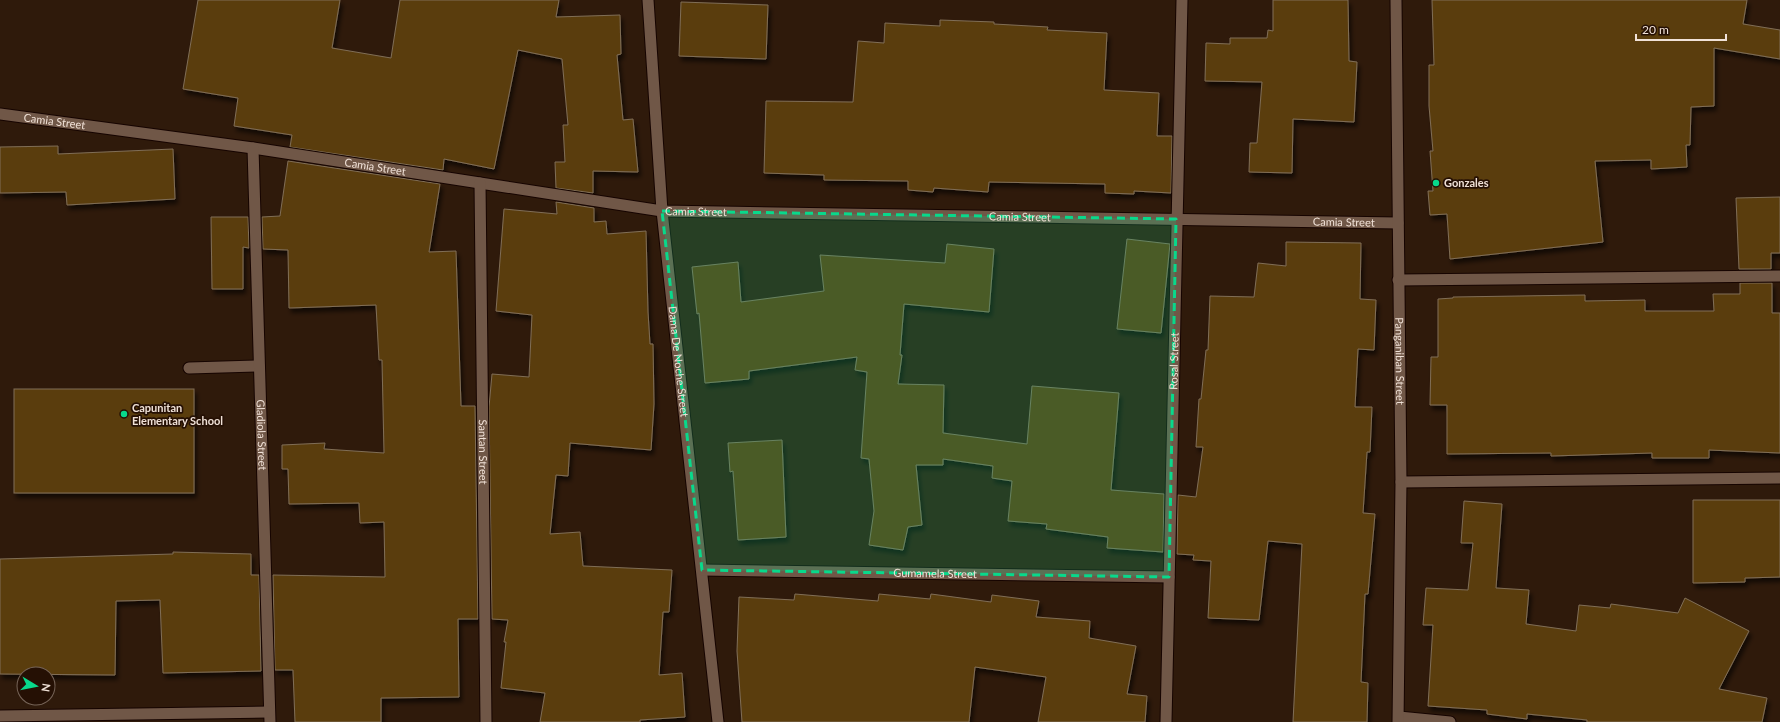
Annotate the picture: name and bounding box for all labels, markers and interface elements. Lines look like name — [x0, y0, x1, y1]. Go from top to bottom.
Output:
scale bar — [1636, 16, 1726, 42]
text: 20 m — [1642, 22, 1669, 37]
street label: Camia Street — [23, 110, 86, 131]
street label: Camia Street — [344, 155, 407, 177]
place label: Gonzales — [1444, 176, 1489, 189]
marker: Gonzales — [1431, 178, 1441, 188]
street label: Camia Street — [665, 204, 727, 218]
street label: Camia Street — [989, 209, 1051, 223]
street label: Camia Street — [1313, 215, 1375, 229]
street label: Dama De Noche Street — [666, 305, 692, 418]
street label: Panganiban Street — [1393, 317, 1407, 405]
street label: Rosal Street — [1166, 332, 1181, 390]
street label: Gladiola Street — [254, 399, 270, 471]
place label: Capunitan Elementary School — [132, 401, 223, 427]
marker: Capunitan Elementary School — [119, 409, 129, 419]
street label: Santan Street — [477, 419, 490, 485]
street label: Gumamela Street — [893, 566, 977, 580]
north arrow — [16, 666, 56, 706]
text: N — [39, 683, 53, 693]

